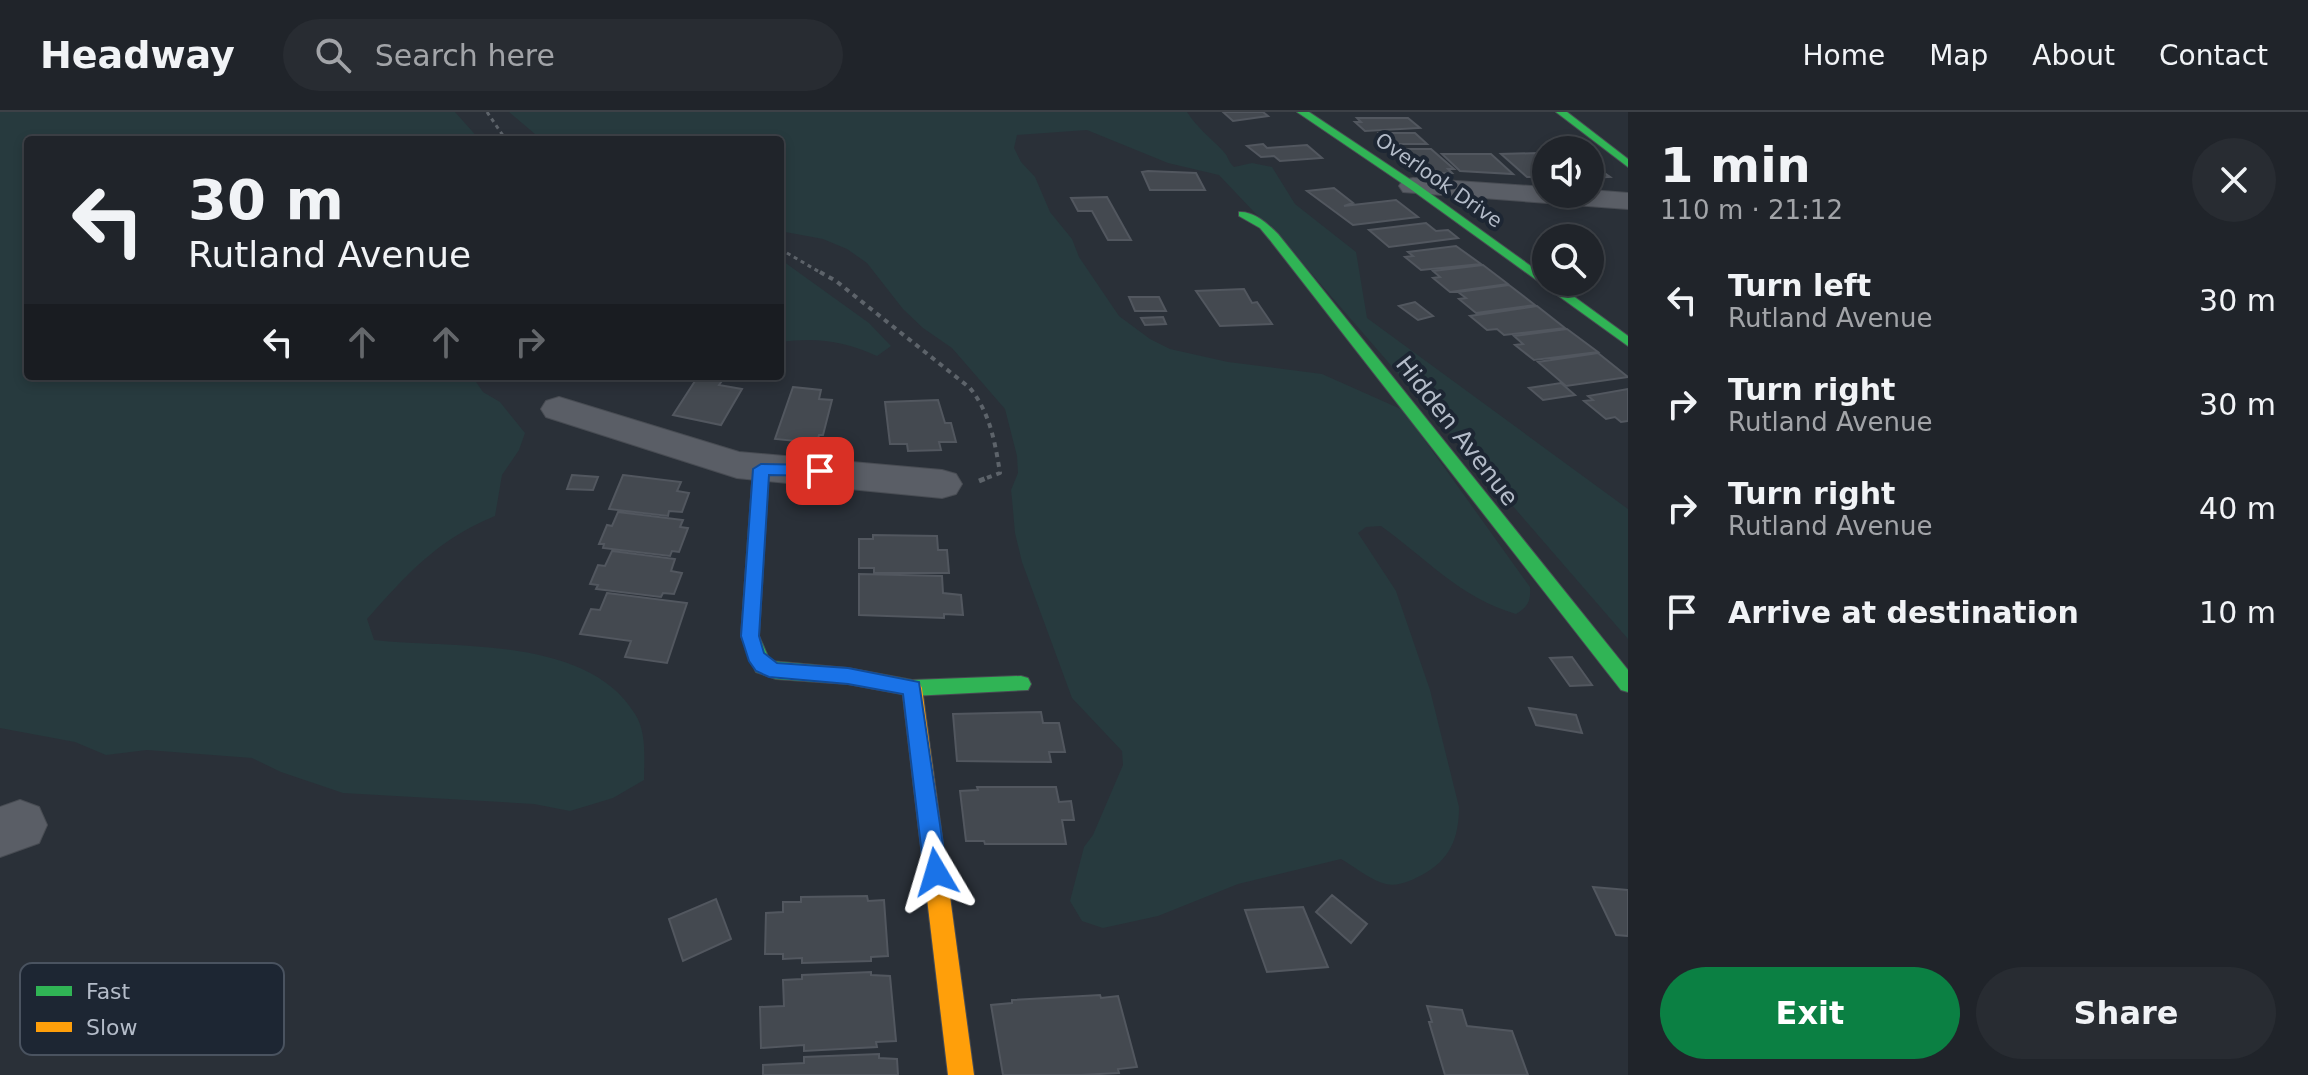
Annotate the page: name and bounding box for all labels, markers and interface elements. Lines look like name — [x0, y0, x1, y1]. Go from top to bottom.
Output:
search box — [283, 19, 843, 91]
text: Headway — [40, 33, 235, 77]
icon: search — [311, 33, 355, 77]
text: Search here — [375, 38, 555, 73]
text: Home — [1802, 39, 1885, 72]
text: Map — [1929, 39, 1988, 72]
text: About — [2032, 39, 2115, 72]
text: Contact — [2159, 39, 2268, 72]
street label: Overlook Drive — [1371, 127, 1507, 233]
map controls — [1532, 136, 1604, 296]
button: sound — [1532, 136, 1604, 208]
text: 1 min — [1660, 137, 1811, 193]
button: close — [2192, 138, 2276, 222]
text: 30 m — [188, 167, 344, 232]
icon: left — [56, 168, 160, 272]
text: 110 m · 21:12 — [1660, 195, 1843, 225]
button: search — [1532, 224, 1604, 296]
text: Rutland Avenue — [188, 234, 471, 275]
text: Turn left — [1728, 268, 1871, 303]
icon: left — [1660, 278, 1704, 322]
text: 30 m — [2199, 283, 2276, 318]
text: Rutland Avenue — [1728, 303, 1933, 333]
icon: left — [256, 320, 300, 364]
icon: ahead — [340, 320, 384, 364]
icon: ahead — [424, 320, 468, 364]
icon: right — [508, 320, 552, 364]
street label: Hidden Avenue — [1390, 351, 1524, 511]
text: Turn right — [1728, 372, 1895, 407]
icon: right — [1660, 382, 1704, 426]
text: 30 m — [2199, 387, 2276, 422]
text: Rutland Avenue — [1728, 407, 1933, 437]
pin — [786, 437, 854, 505]
icon: arrive — [798, 449, 842, 493]
text: Turn right — [1728, 476, 1895, 511]
icon: right — [1660, 486, 1704, 530]
text: 40 m — [2199, 491, 2276, 526]
text: Rutland Avenue — [1728, 511, 1933, 541]
icon: arrive — [1660, 590, 1704, 634]
text: Arrive at destination — [1728, 595, 2079, 630]
text: 10 m — [2199, 595, 2276, 630]
position arrow — [894, 830, 978, 914]
legend — [20, 963, 284, 1055]
button: Exit — [1660, 967, 1960, 1059]
button: Share — [1976, 967, 2276, 1059]
text: Fast — [86, 979, 131, 1004]
text: Slow — [86, 1015, 138, 1040]

